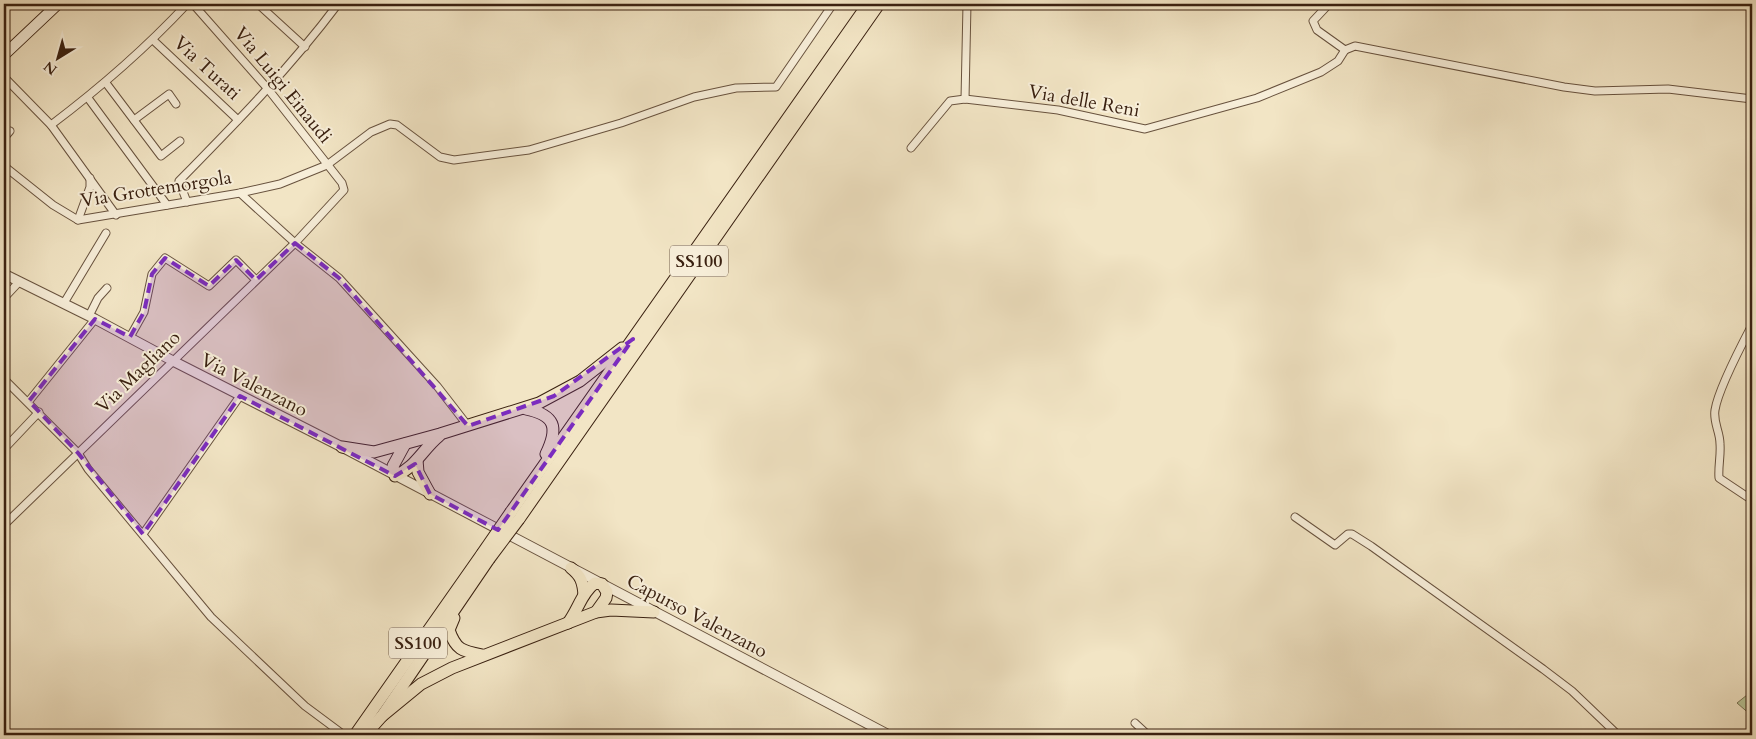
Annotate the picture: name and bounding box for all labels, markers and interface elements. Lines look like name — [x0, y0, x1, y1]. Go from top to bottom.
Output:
street label: Via Luigi Einaudi — [228, 21, 338, 149]
street label: Via Turati — [168, 30, 246, 106]
north arrow — [32, 32, 82, 82]
text: N — [40, 57, 61, 79]
street label: Via delle Reni — [1026, 78, 1142, 124]
street label: Via Grottemorgola — [79, 164, 233, 214]
road number: SS100 — [670, 246, 728, 276]
street label: Via Magliano — [90, 325, 186, 419]
street label: Via Valenzano — [196, 347, 312, 423]
street label: Capurso Valenzano — [622, 568, 772, 664]
road number: SS100 — [389, 628, 447, 658]

